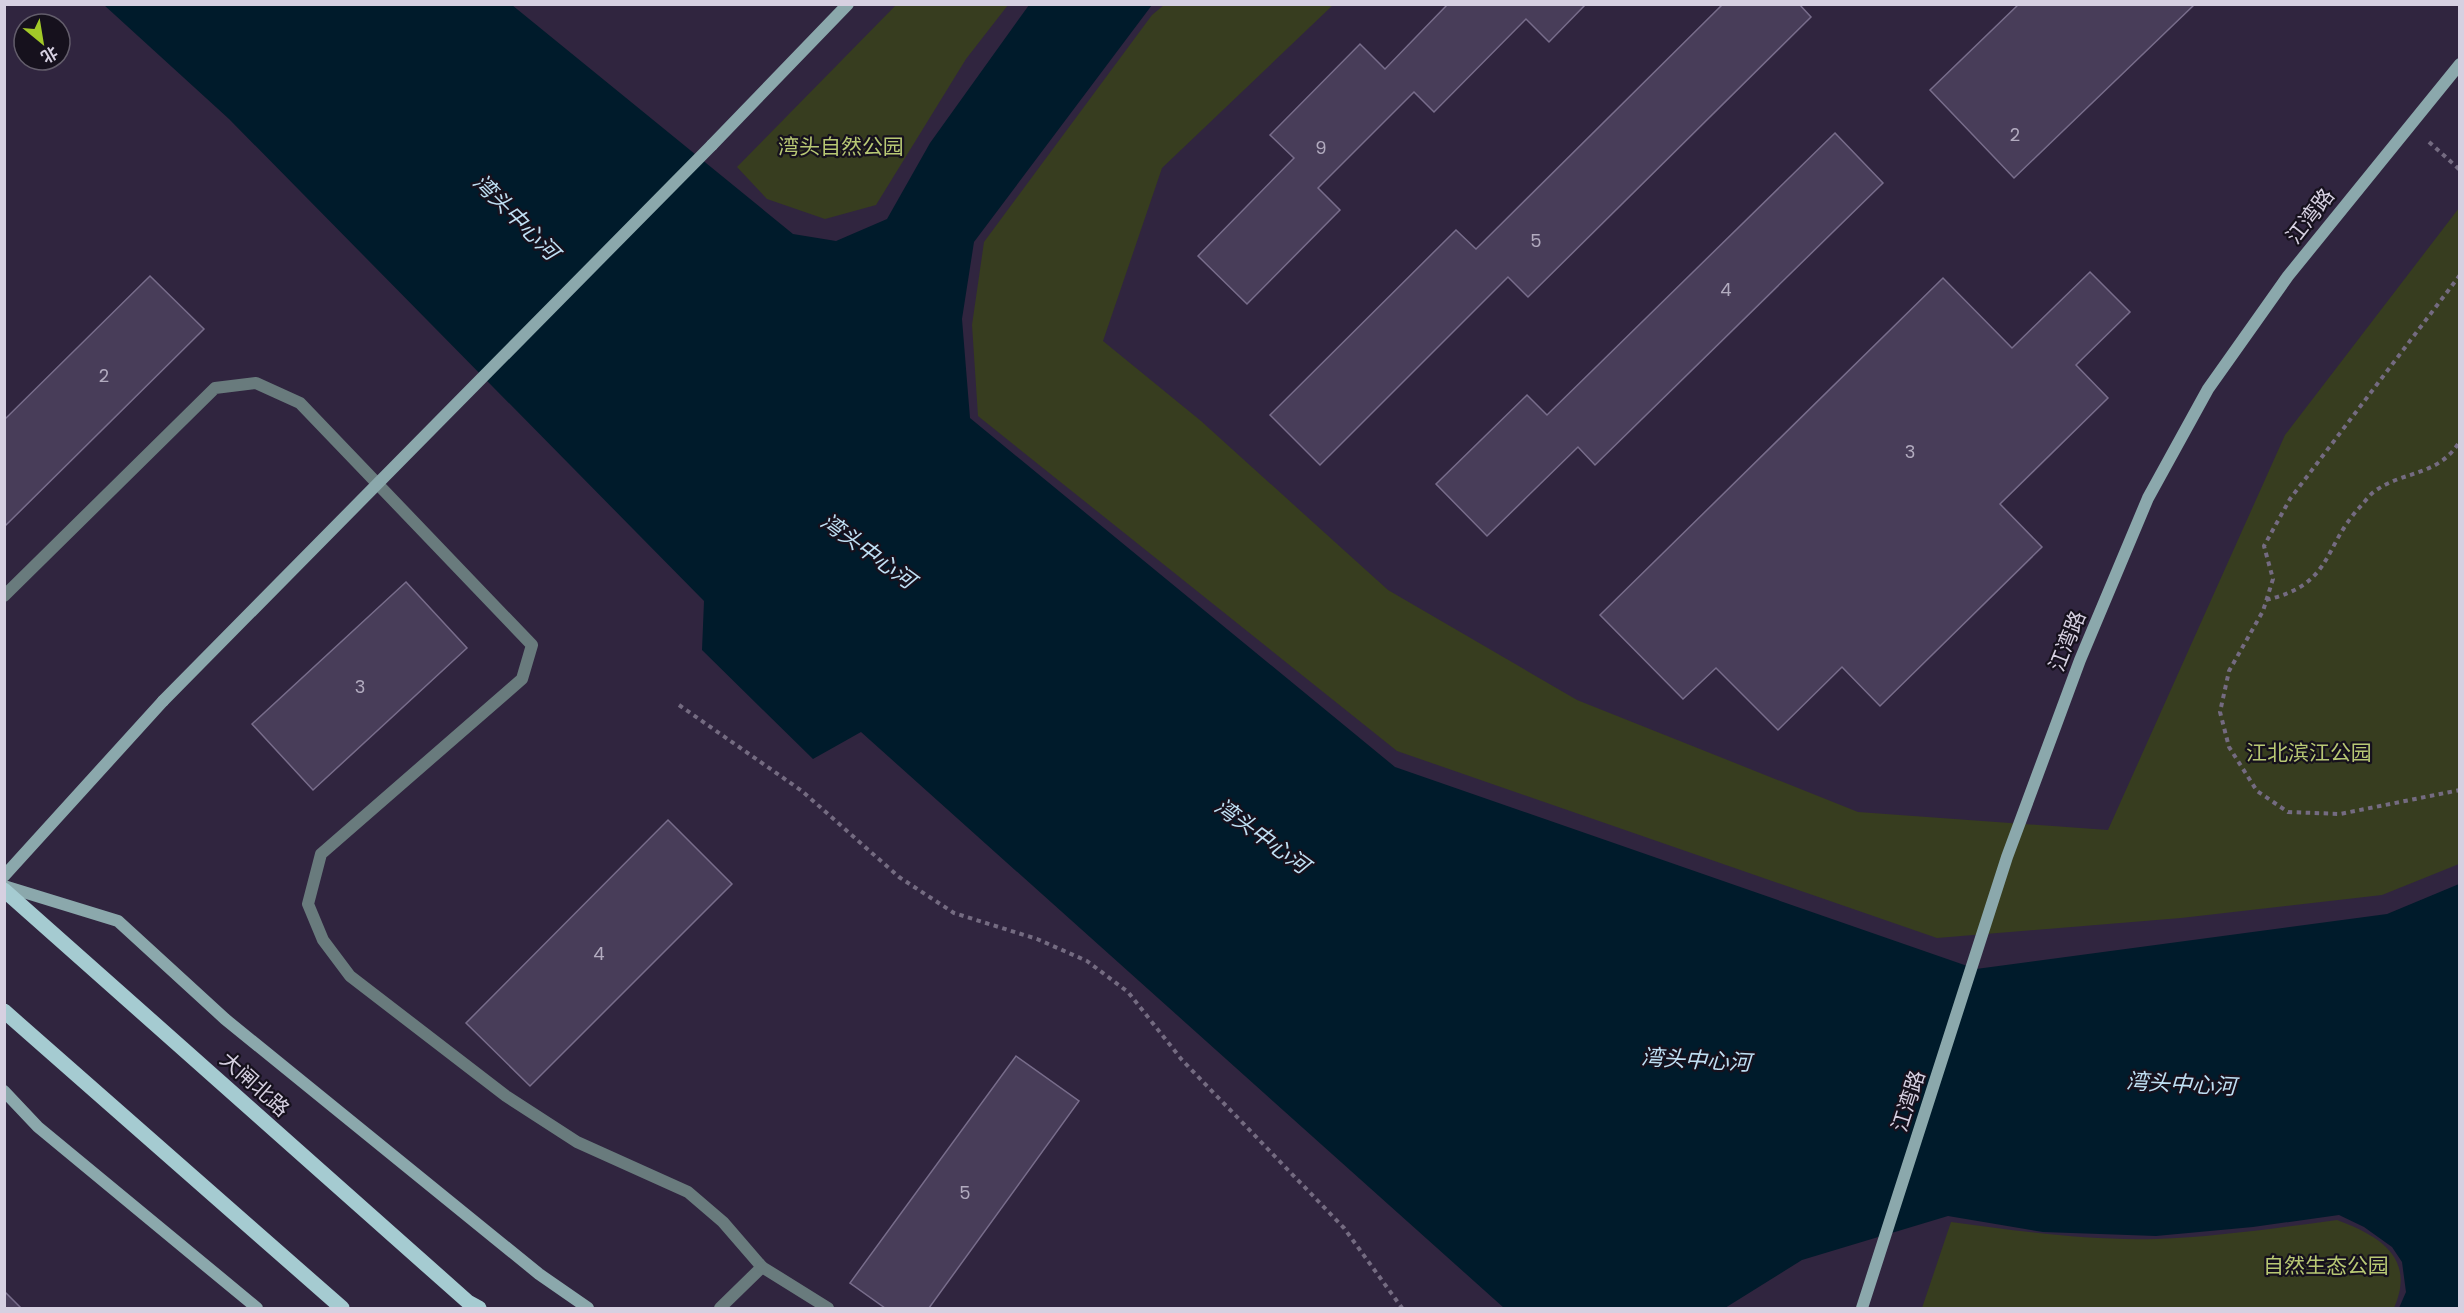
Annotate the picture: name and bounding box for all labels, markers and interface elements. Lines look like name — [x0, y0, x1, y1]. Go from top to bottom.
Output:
north arrow — [12, 12, 72, 72]
text: 北 — [37, 41, 62, 69]
house number: 2 — [2010, 122, 2020, 147]
park label: 湾头自然公园 — [778, 132, 904, 161]
house number: 9 — [1315, 135, 1327, 160]
water label: 湾头中心河 — [466, 167, 569, 270]
street label: 江湾路 — [2279, 182, 2341, 250]
house number: 5 — [1530, 228, 1542, 253]
house number: 4 — [1720, 277, 1732, 302]
house number: 2 — [99, 363, 109, 388]
house number: 3 — [1905, 439, 1915, 464]
water label: 湾头中心河 — [814, 506, 925, 598]
street label: 江湾路 — [2042, 606, 2092, 676]
house number: 3 — [355, 674, 365, 699]
park label: 江北滨江公园 — [2246, 738, 2372, 767]
water label: 湾头中心河 — [1208, 791, 1319, 883]
house number: 4 — [593, 941, 605, 966]
water label: 湾头中心河 — [1640, 1042, 1756, 1079]
street label: 大闸北路 — [214, 1045, 296, 1123]
water label: 湾头中心河 — [2125, 1066, 2241, 1103]
street label: 江湾路 — [1884, 1067, 1932, 1135]
house number: 5 — [959, 1180, 971, 1205]
park label: 自然生态公园 — [2263, 1251, 2389, 1280]

